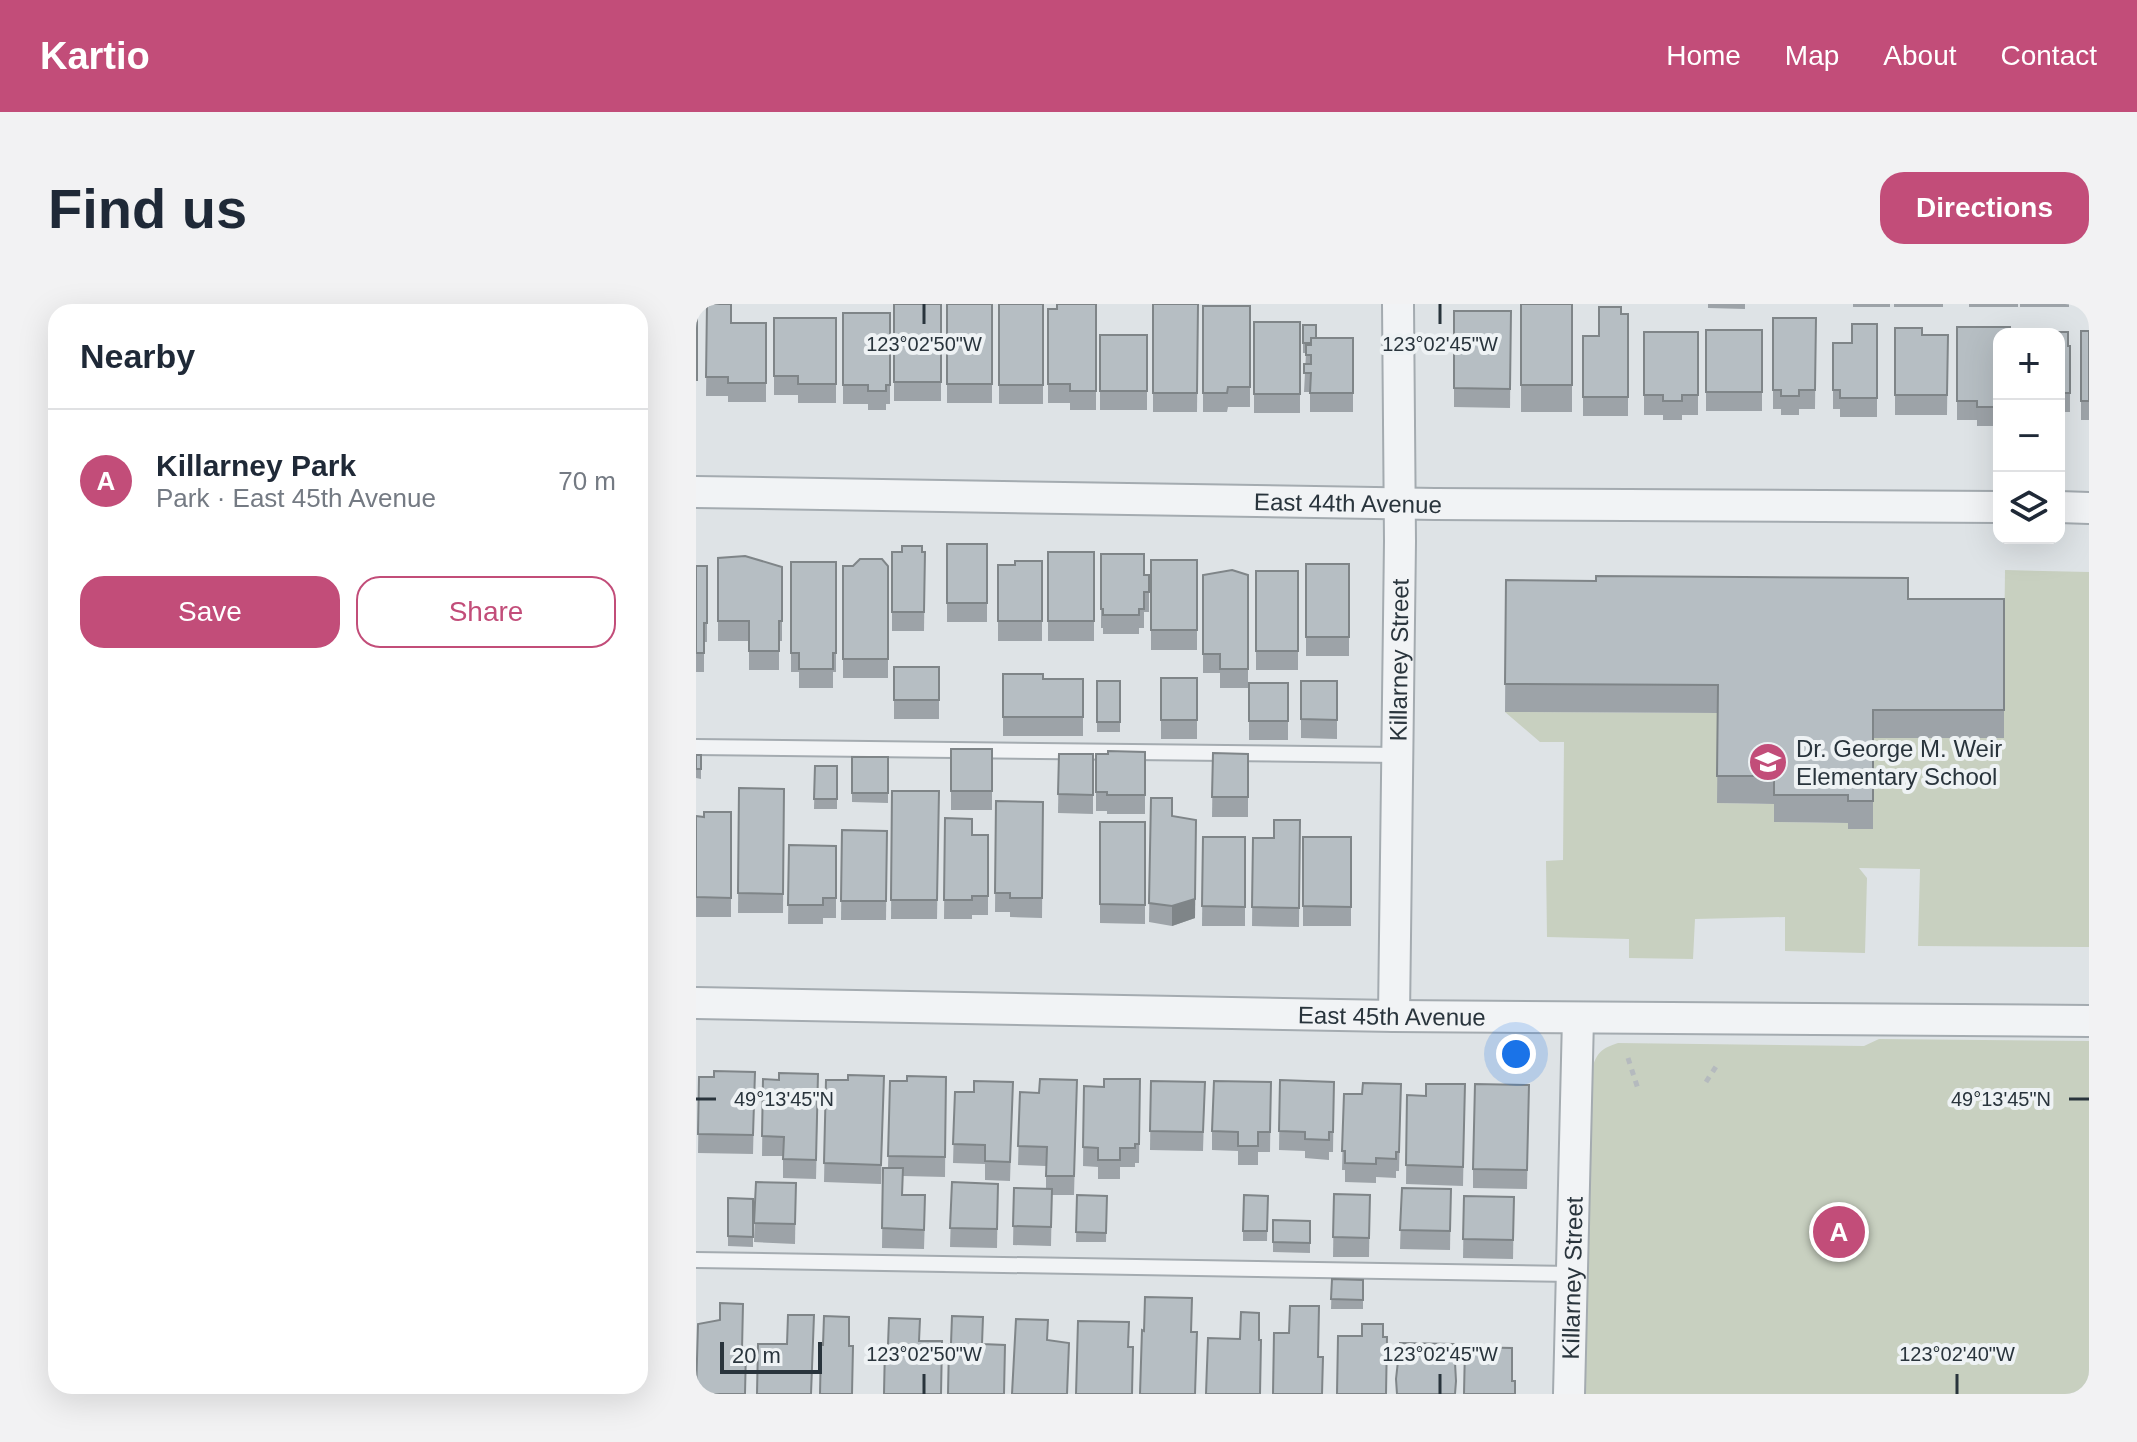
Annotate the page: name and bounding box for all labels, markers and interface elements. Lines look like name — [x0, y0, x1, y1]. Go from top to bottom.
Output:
text: Kartio — [40, 35, 150, 77]
text: Home — [1666, 40, 1741, 71]
text: Map — [1785, 40, 1839, 71]
text: About — [1883, 40, 1957, 71]
text: Contact — [2001, 40, 2097, 71]
button: Directions — [1880, 172, 2089, 244]
text: Find us — [48, 177, 247, 240]
map controls — [1993, 328, 2065, 544]
button: + — [1993, 328, 2065, 400]
text: 123°02'50"W — [866, 333, 982, 355]
text: 123°02'45"W — [1382, 333, 1498, 355]
text: Nearby — [80, 337, 195, 375]
button: − — [1993, 400, 2065, 472]
text: Killarney Park — [156, 449, 356, 482]
text: A — [97, 466, 115, 496]
text: 70 m — [558, 466, 616, 496]
button: layers — [1993, 472, 2065, 544]
text: Park · East 45th Avenue — [156, 483, 436, 513]
street label: East 44th Avenue — [1254, 488, 1442, 518]
button: Save — [80, 576, 340, 648]
button: Share — [356, 576, 616, 648]
street label: Killarney Street — [1384, 578, 1413, 742]
place label: Dr. George M. Weir Elementary School — [1796, 735, 2002, 790]
school or university icon: Dr. George M. Weir Elementary School — [1747, 741, 1789, 783]
street label: East 45th Avenue — [1298, 1001, 1486, 1030]
your location — [1496, 1034, 1536, 1074]
text: 49°13'45"N — [734, 1088, 834, 1110]
text: 49°13'45"N — [1951, 1088, 2051, 1110]
street label: Killarney Street — [1556, 1196, 1587, 1360]
pin: A — [1813, 1202, 1865, 1262]
scale bar — [720, 1338, 822, 1374]
text: 20 m — [732, 1343, 781, 1368]
text: 123°02'50"W — [866, 1343, 982, 1365]
text: 123°02'45"W — [1382, 1343, 1498, 1365]
text: 123°02'40"W — [1899, 1343, 2015, 1365]

